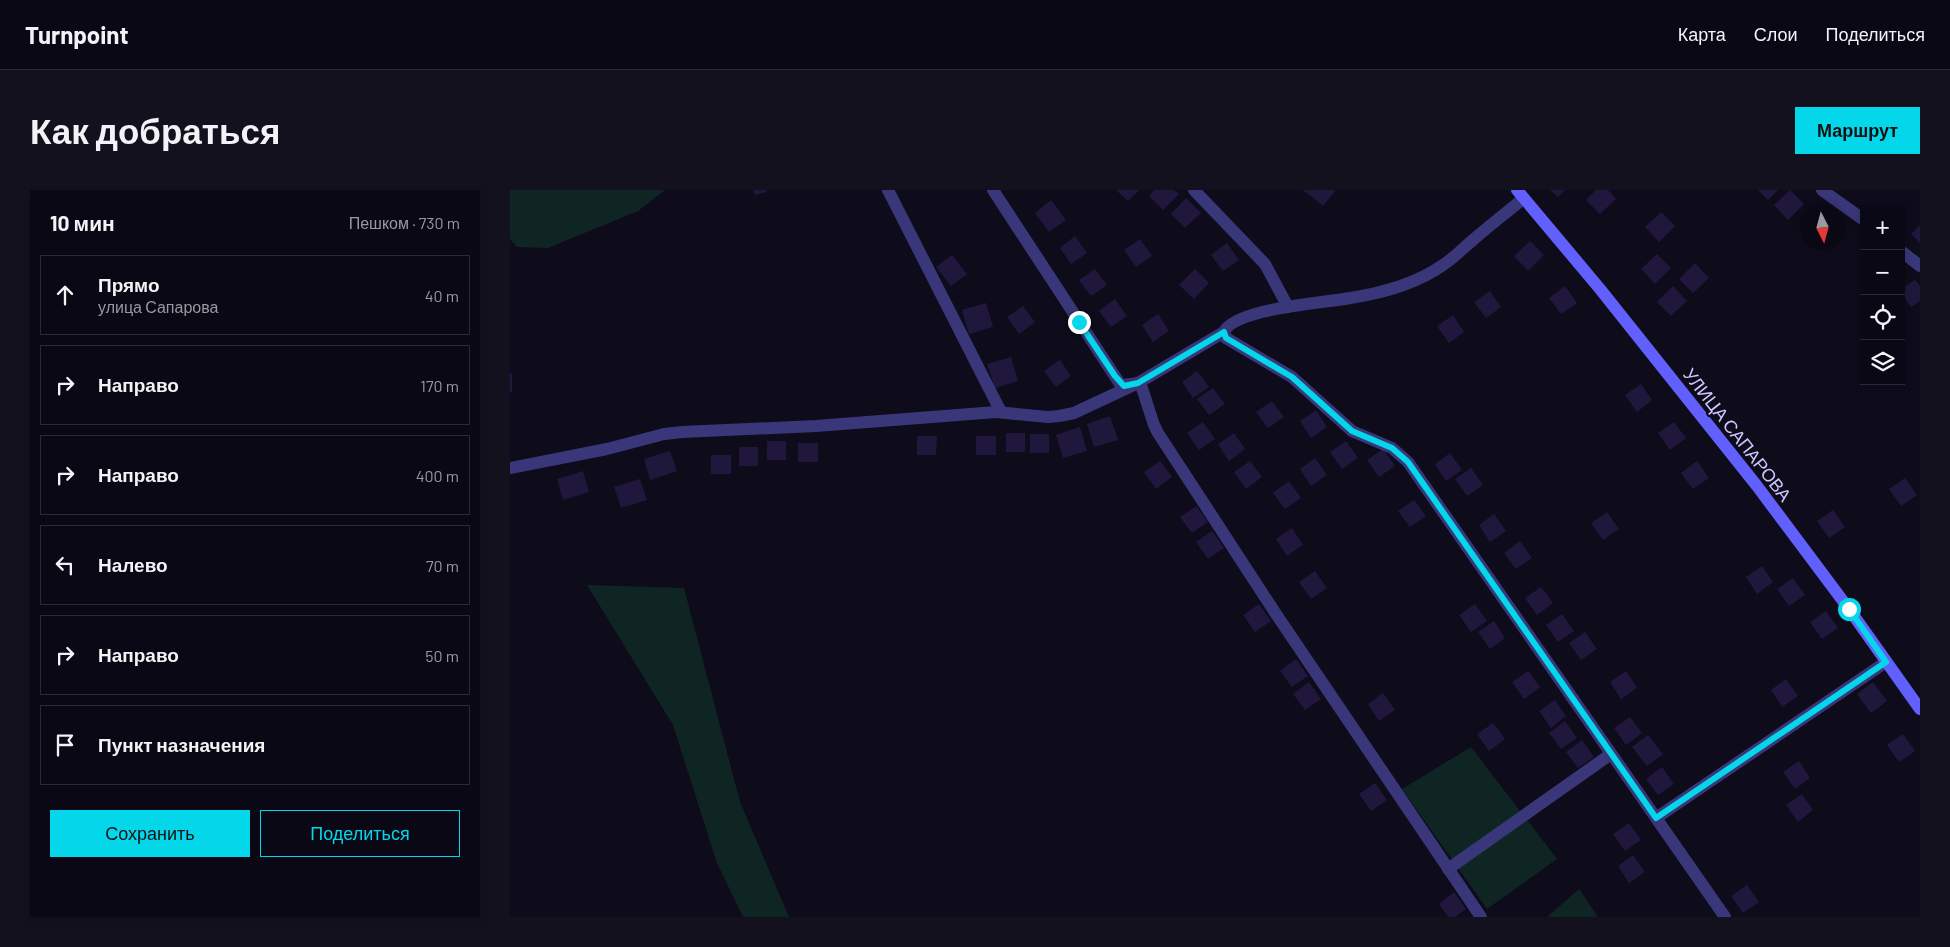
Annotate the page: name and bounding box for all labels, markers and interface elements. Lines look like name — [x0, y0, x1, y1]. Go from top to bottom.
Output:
text: Turnpoint — [25, 20, 129, 49]
text: Карта — [1678, 23, 1726, 45]
text: Слои — [1754, 23, 1798, 45]
text: Поделиться — [1826, 23, 1925, 45]
button: Маршрут — [1795, 107, 1920, 154]
text: Как добраться — [30, 109, 280, 151]
north arrow — [1800, 205, 1845, 250]
map controls — [1860, 205, 1905, 385]
button: + — [1860, 205, 1905, 250]
text: 10 мин — [50, 210, 115, 235]
text: Пешком · 730 m — [349, 213, 460, 232]
button: − — [1860, 250, 1905, 295]
text: Прямо — [98, 273, 160, 296]
icon: ahead — [51, 281, 79, 309]
text: 40 m — [425, 286, 459, 305]
button: locate — [1860, 295, 1905, 340]
text: улица Сапарова — [98, 297, 218, 316]
route end — [1068, 311, 1091, 334]
button: layers — [1860, 340, 1905, 385]
street label: УЛИЦА САПАРОВА — [1679, 363, 1797, 505]
icon: right — [51, 371, 79, 399]
text: Направо — [98, 373, 179, 396]
text: 170 m — [420, 376, 459, 395]
icon: right — [51, 461, 79, 489]
text: Направо — [98, 463, 179, 486]
text: 400 m — [416, 466, 459, 485]
icon: left — [51, 551, 79, 579]
text: Налево — [98, 553, 168, 576]
text: 70 m — [426, 556, 459, 575]
route start — [1838, 598, 1861, 621]
icon: right — [51, 641, 79, 669]
text: Направо — [98, 643, 179, 666]
text: 50 m — [425, 646, 459, 665]
icon: arrive — [51, 731, 79, 759]
text: Пункт назначения — [98, 733, 265, 756]
button: Сохранить — [50, 810, 250, 857]
button: Поделиться — [260, 810, 460, 857]

